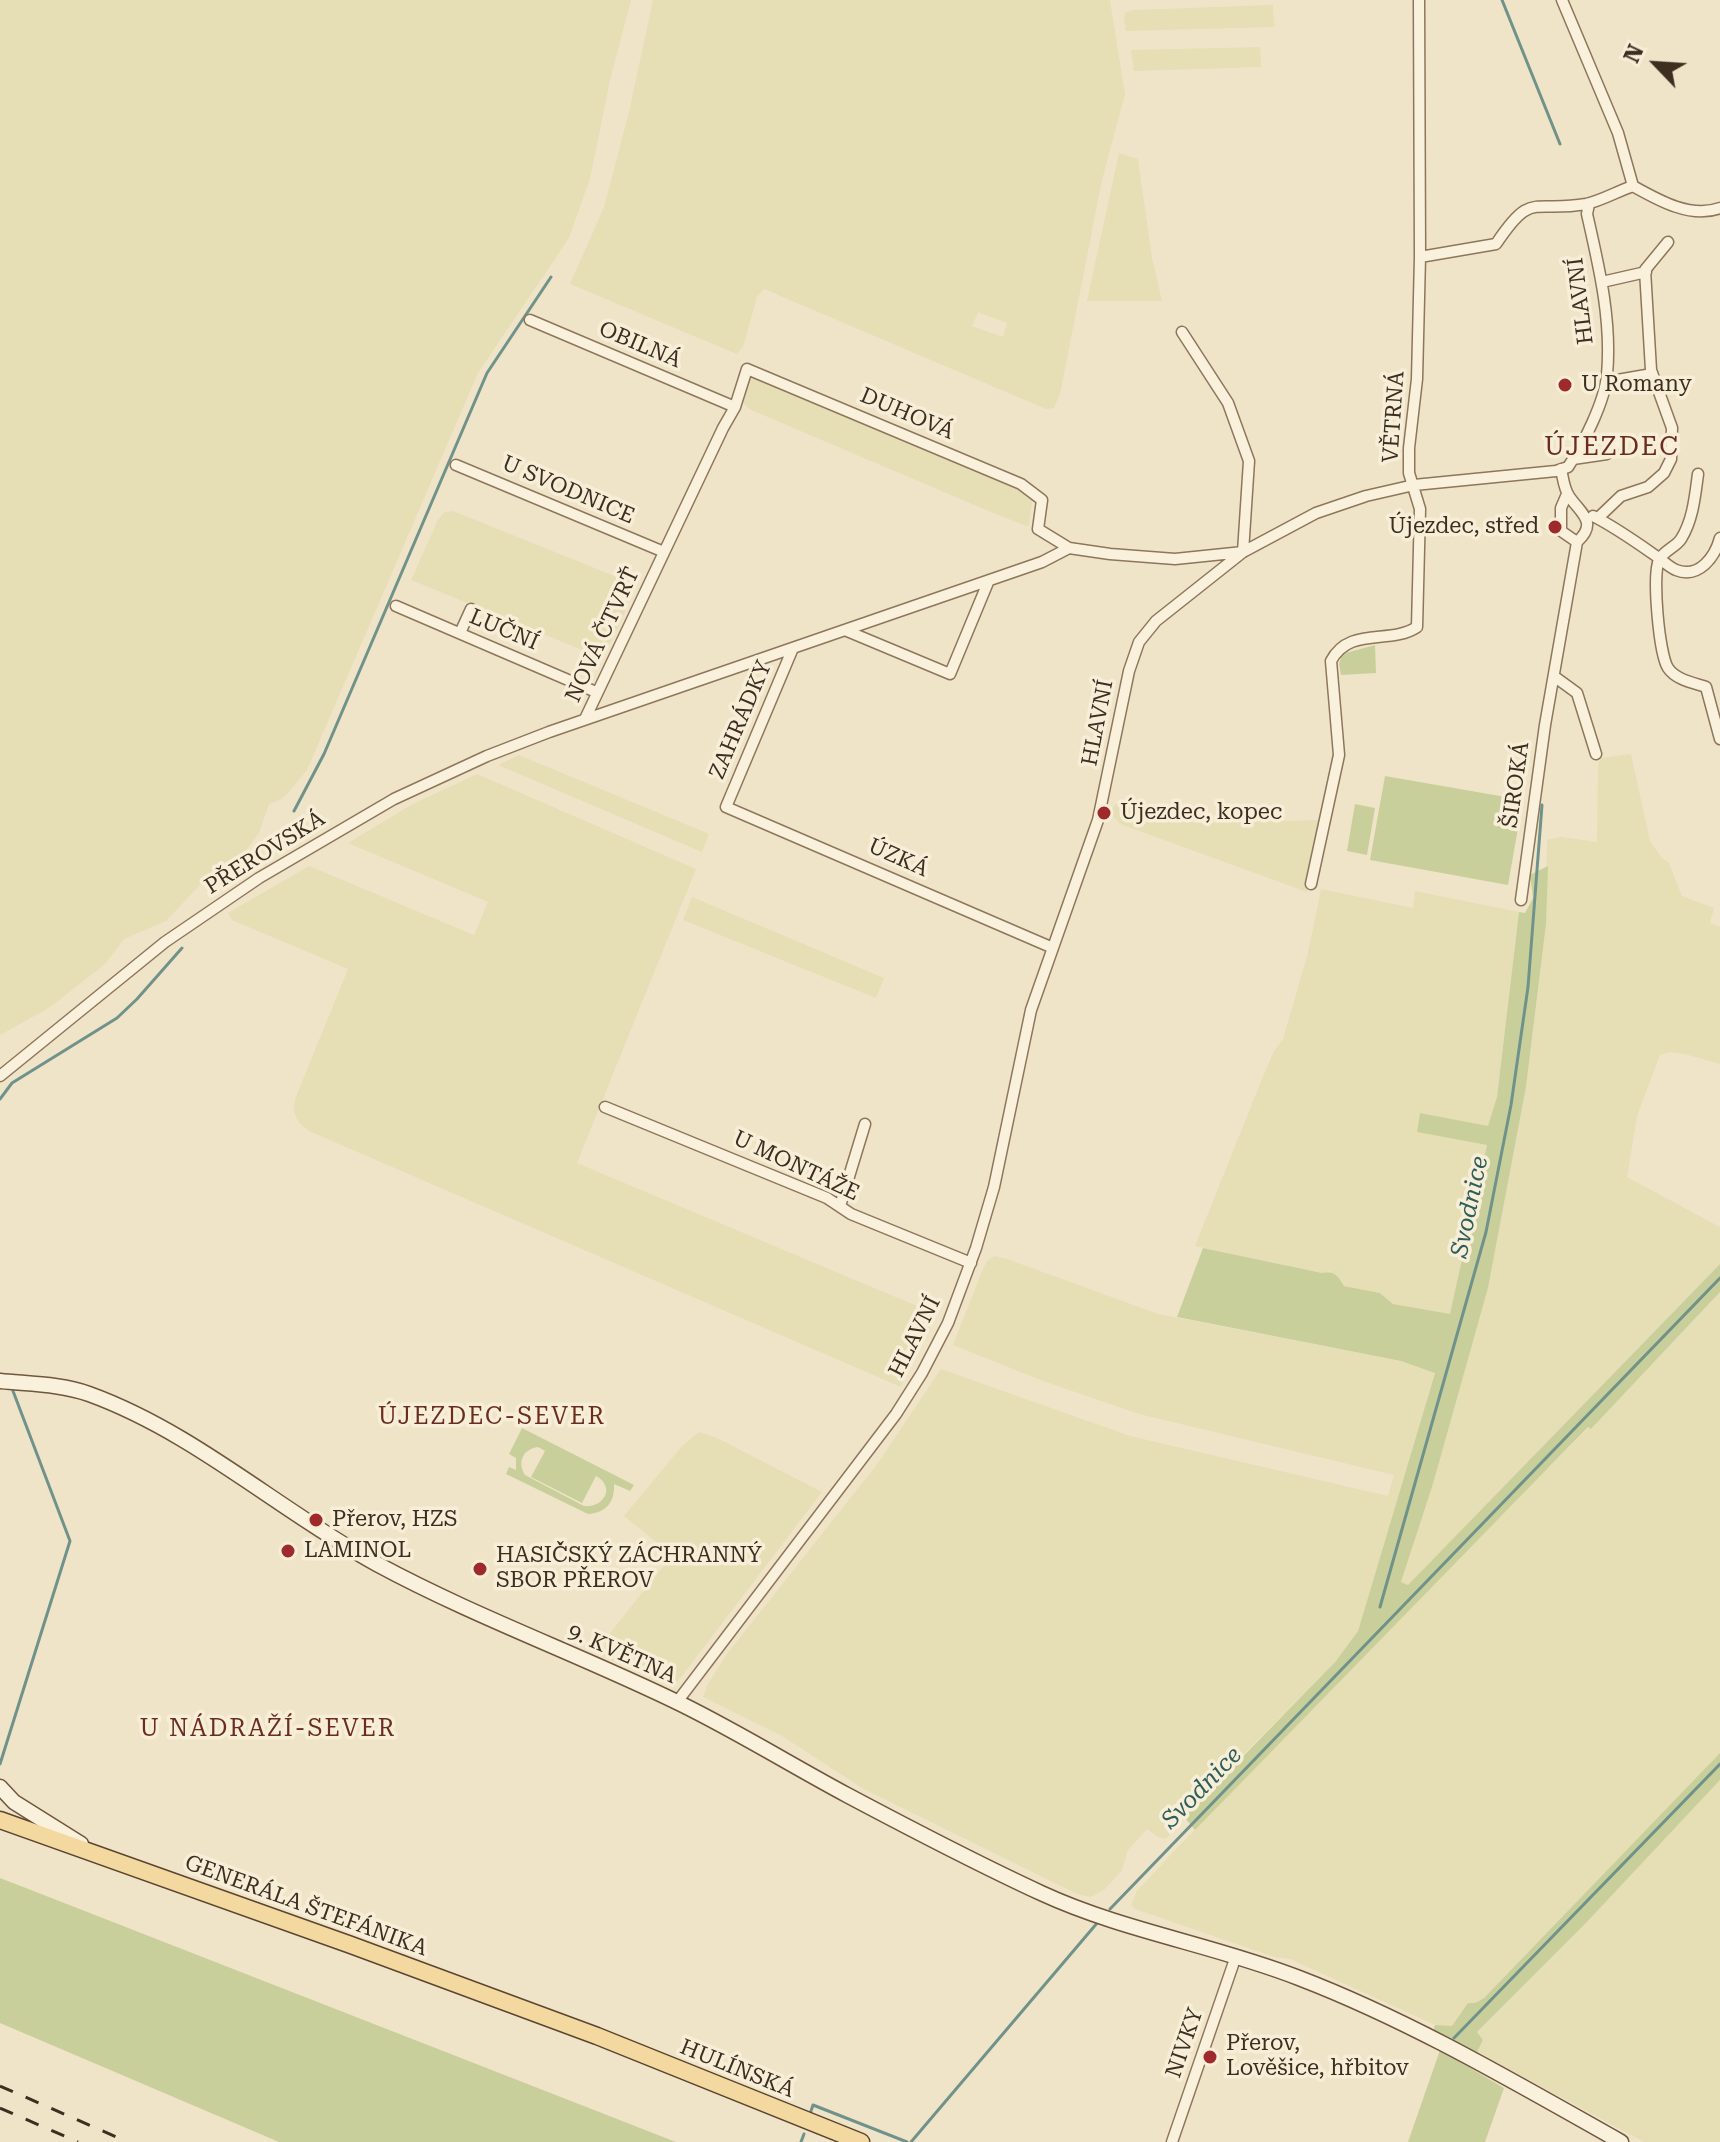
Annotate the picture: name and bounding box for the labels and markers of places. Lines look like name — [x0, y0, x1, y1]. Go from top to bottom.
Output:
place label: U Romany — [1581, 372, 1692, 398]
marker: U Romany — [1556, 376, 1574, 394]
place label: Újezdec, střed — [1389, 514, 1539, 540]
marker: Újezdec, střed — [1546, 518, 1564, 536]
place label: Újezdec, kopec — [1120, 800, 1282, 826]
marker: Újezdec, kopec — [1095, 804, 1113, 822]
place label: Přerov, HZS — [332, 1507, 457, 1533]
marker: Přerov, HZS — [307, 1511, 325, 1529]
place label: LAMINOL — [304, 1538, 411, 1564]
marker: LAMINOL — [279, 1542, 297, 1560]
place label: HASIČSKÝ ZÁCHRANNÝ SBOR PŘEROV — [496, 1543, 762, 1594]
marker: HASIČSKÝ ZÁCHRANNÝ SBOR PŘEROV — [471, 1560, 489, 1578]
place label: Přerov, Lověšice, hřbitov — [1226, 2031, 1409, 2082]
marker: Přerov, Lověšice, hřbitov — [1201, 2048, 1219, 2066]

